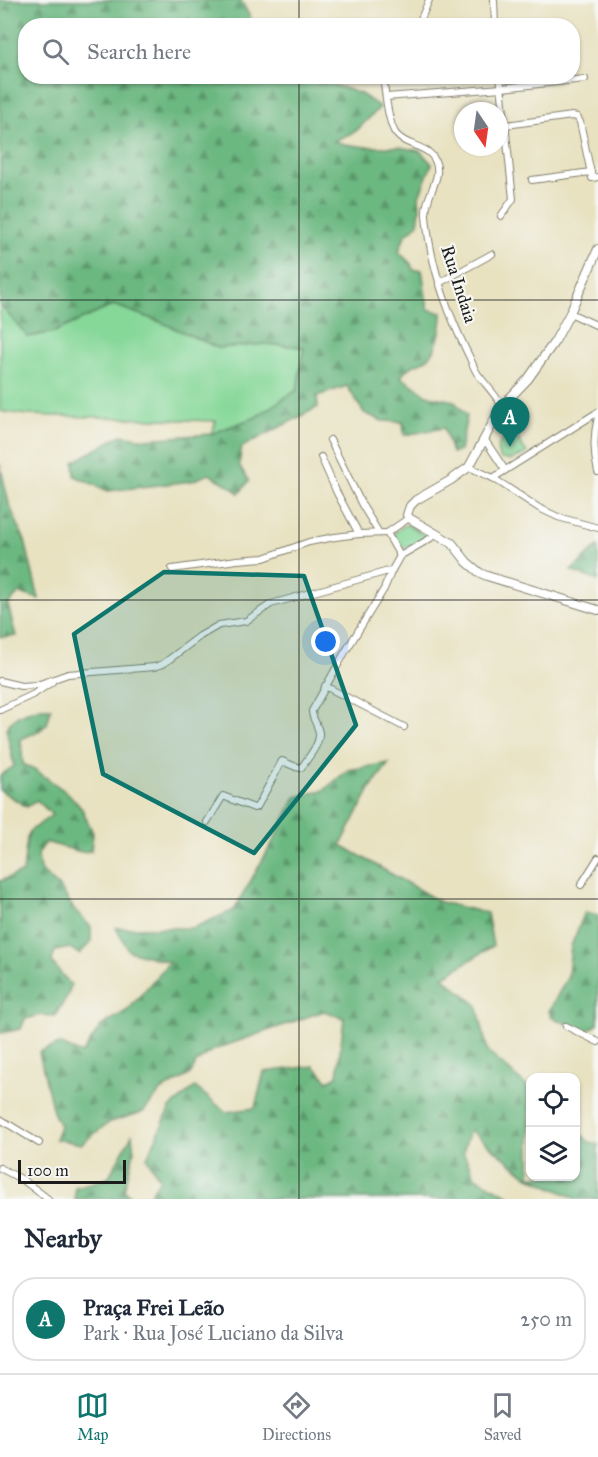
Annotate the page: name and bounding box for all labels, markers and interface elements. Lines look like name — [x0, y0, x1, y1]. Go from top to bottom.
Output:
search box — [18, 18, 580, 84]
icon: search — [39, 35, 72, 68]
text: Search here — [87, 38, 191, 65]
north arrow — [454, 102, 508, 156]
street label: Rua Indaia — [436, 242, 482, 326]
pin: A — [490, 398, 530, 447]
your location — [311, 627, 340, 656]
map controls — [526, 1073, 580, 1181]
button: locate — [526, 1073, 580, 1127]
button: layers — [526, 1127, 580, 1181]
scale bar — [18, 1157, 126, 1184]
text: 100 m — [27, 1161, 69, 1180]
text: Nearby — [24, 1222, 102, 1254]
text: Praça Frei Leão — [83, 1294, 224, 1321]
text: A — [39, 1307, 52, 1331]
text: 250 m — [520, 1307, 572, 1331]
text: Park · Rua José Luciano da Silva — [83, 1321, 343, 1345]
tab: Map — [76, 1389, 109, 1444]
tab: Directions — [262, 1389, 331, 1444]
tab: Saved — [484, 1389, 522, 1444]

